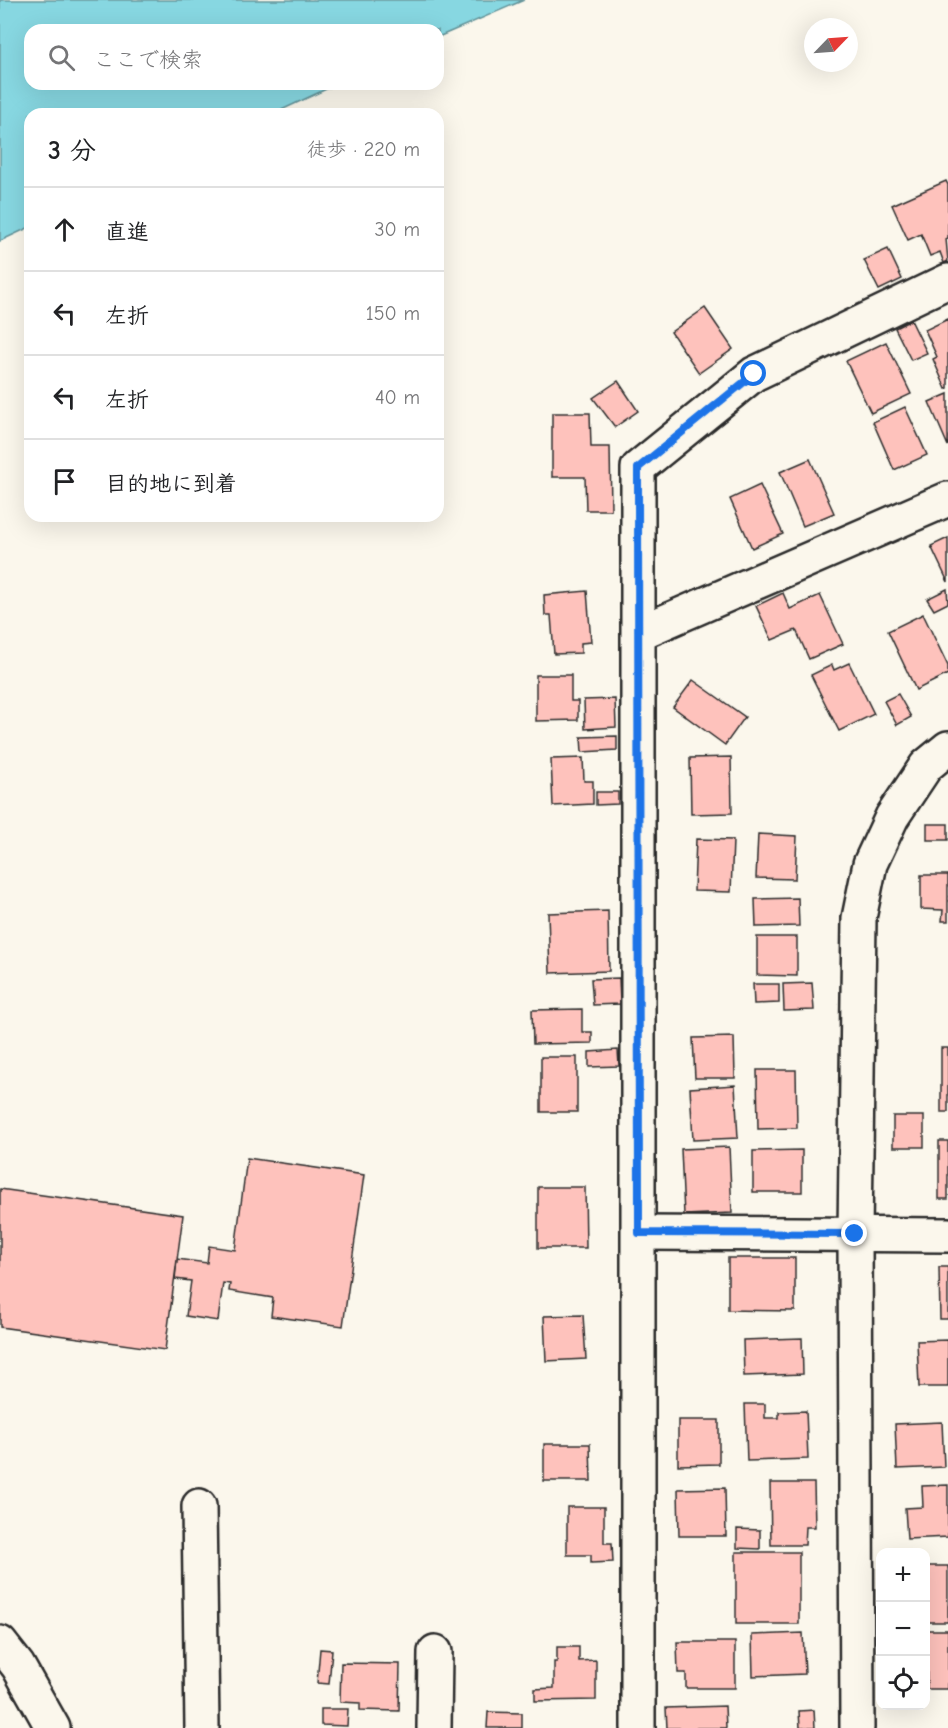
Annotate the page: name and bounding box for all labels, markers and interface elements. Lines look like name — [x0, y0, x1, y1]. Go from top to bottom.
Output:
north arrow — [804, 18, 858, 72]
search box — [24, 24, 444, 90]
icon: search — [45, 41, 78, 74]
text: ここで検索 — [93, 47, 203, 73]
text: 3 分 — [48, 136, 96, 166]
text: 徒歩 · 220 m — [307, 138, 420, 161]
icon: ahead — [48, 213, 81, 246]
text: 30 m — [374, 218, 420, 241]
text: 直進 — [105, 219, 149, 245]
icon: left — [48, 297, 81, 330]
text: 150 m — [366, 302, 420, 325]
text: 左折 — [105, 303, 149, 329]
route start — [740, 360, 766, 386]
icon: left — [48, 381, 81, 414]
text: 40 m — [375, 386, 420, 409]
text: 左折 — [105, 387, 149, 413]
icon: arrive — [48, 465, 81, 498]
text: 目的地に到着 — [105, 471, 237, 497]
route end — [841, 1220, 867, 1246]
map controls — [876, 1548, 930, 1710]
button: + — [876, 1548, 930, 1602]
button: − — [876, 1602, 930, 1656]
button: locate — [876, 1656, 930, 1710]

